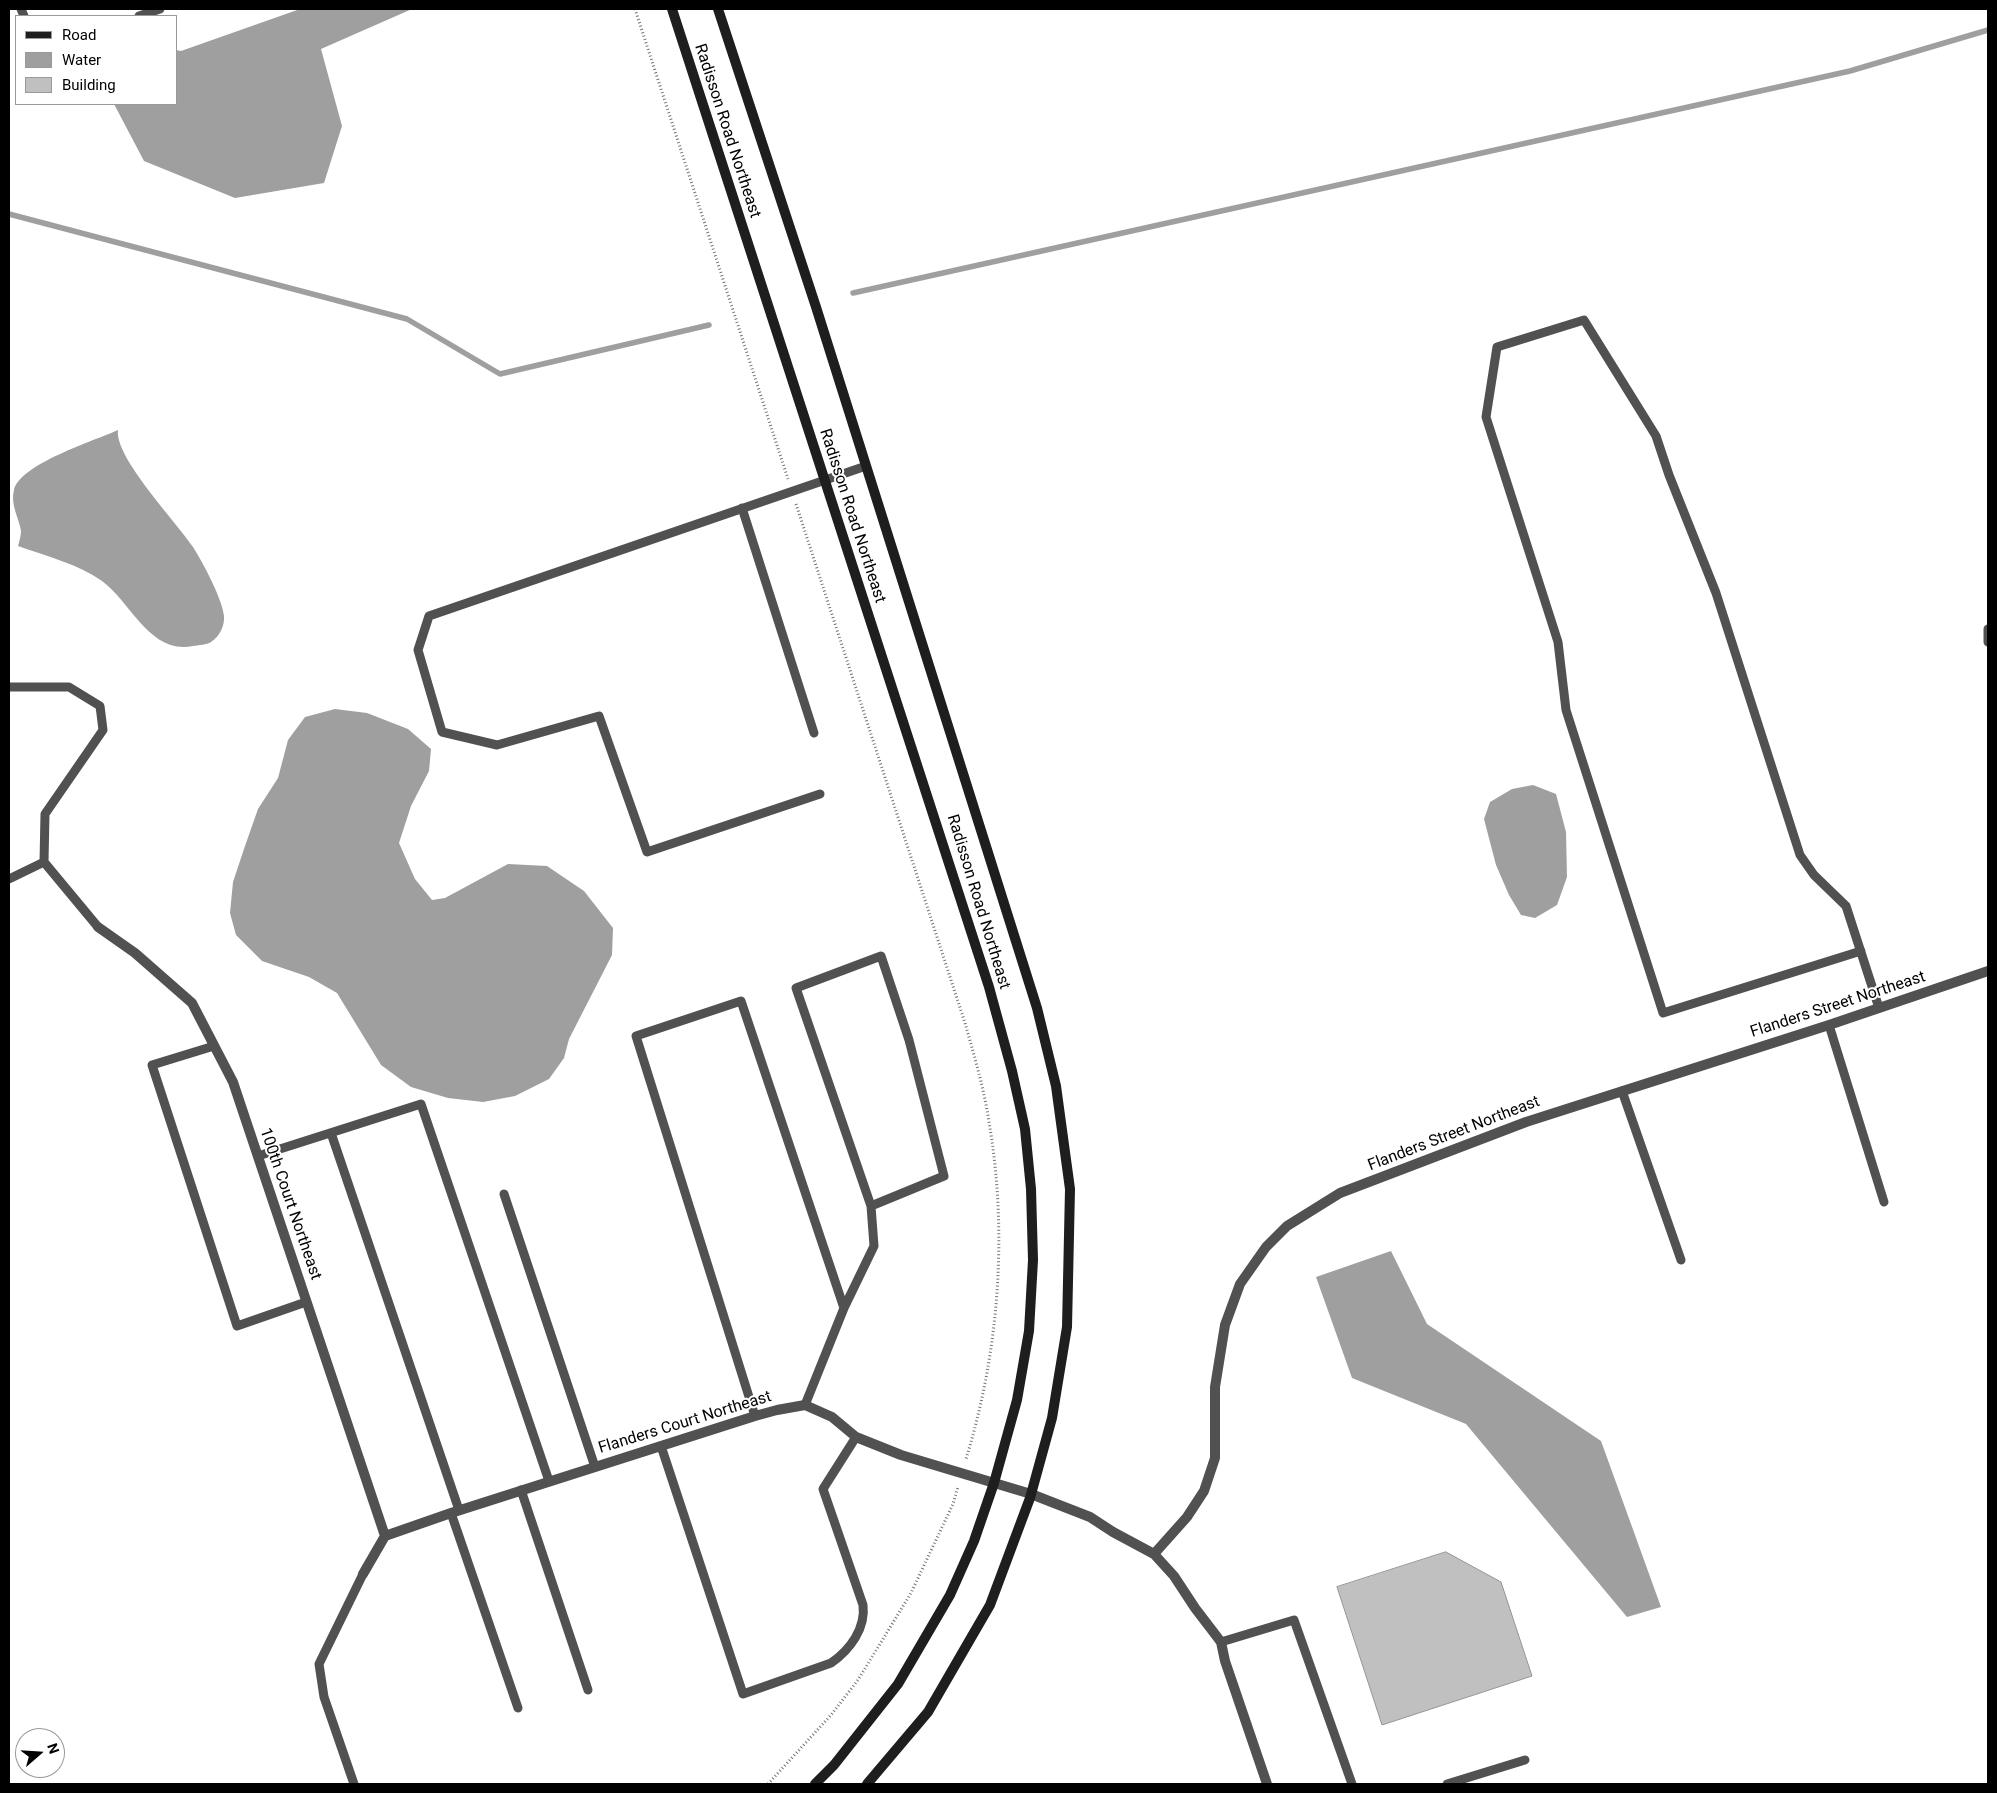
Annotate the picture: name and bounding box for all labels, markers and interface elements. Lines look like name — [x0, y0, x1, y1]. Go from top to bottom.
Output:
legend — [15, 15, 178, 105]
text: Road — [62, 26, 96, 44]
street label: Radisson Road Northeast — [690, 42, 764, 220]
text: Water — [62, 51, 101, 69]
text: Building — [62, 76, 116, 94]
street label: Radisson Road Northeast — [815, 427, 889, 605]
street label: Radisson Road Northeast — [942, 812, 1014, 992]
street label: Flanders Street Northeast — [1748, 968, 1928, 1042]
street label: Flanders Street Northeast — [1365, 1092, 1543, 1176]
street label: 100th Court Northeast — [255, 1125, 325, 1283]
street label: Flanders Court Northeast — [596, 1388, 774, 1458]
north arrow — [15, 1728, 65, 1778]
text: N — [44, 1741, 62, 1756]

